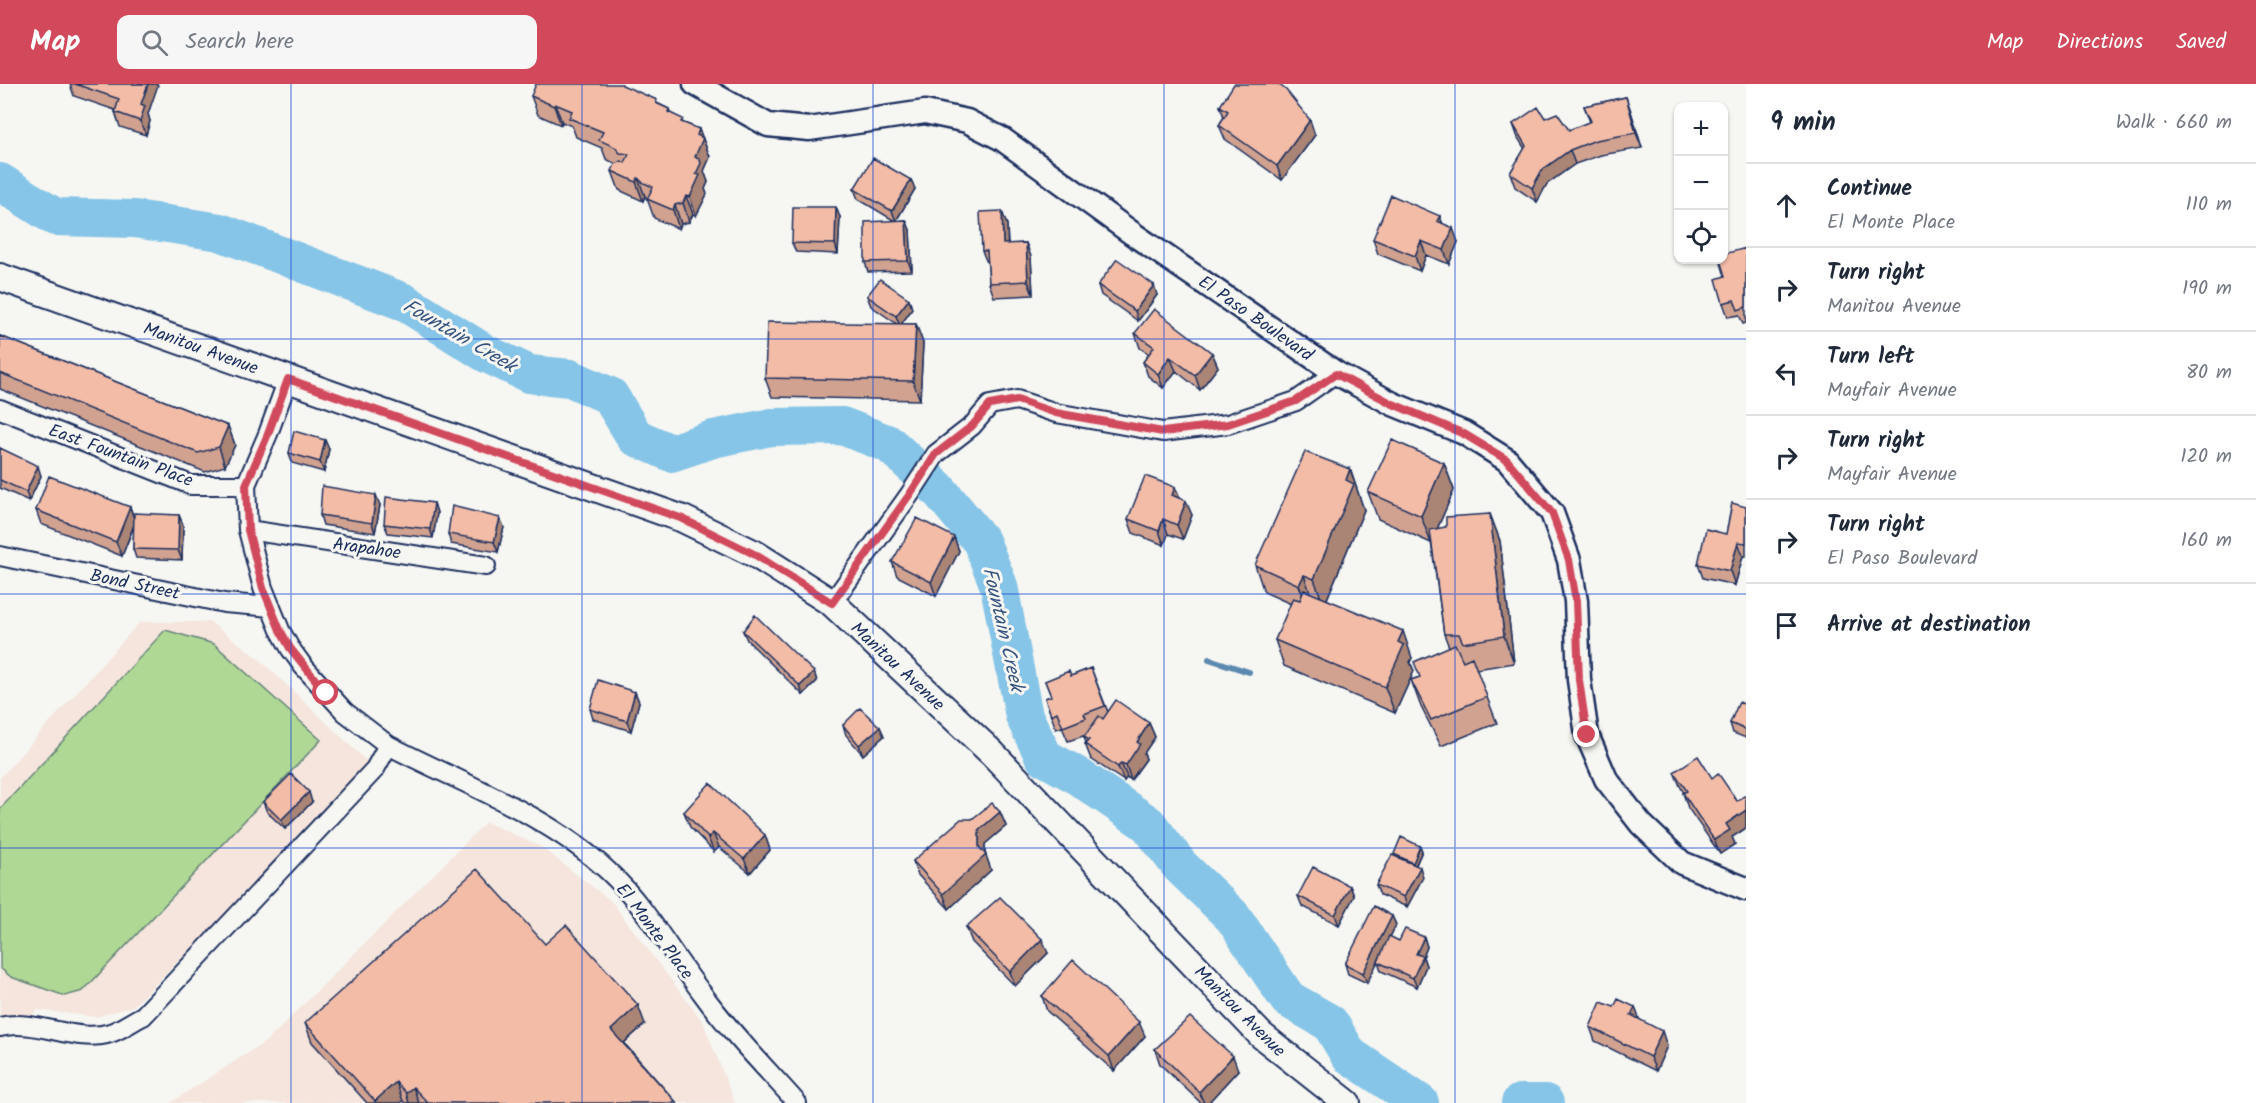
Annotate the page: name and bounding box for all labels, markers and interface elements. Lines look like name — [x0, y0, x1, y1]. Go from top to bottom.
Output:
search box — [117, 15, 537, 69]
text: Map — [30, 20, 81, 65]
text: Search here — [186, 25, 294, 60]
icon: search — [138, 26, 171, 59]
text: Map — [1987, 26, 2023, 59]
text: Directions — [2056, 26, 2143, 59]
text: Saved — [2176, 26, 2226, 59]
map controls — [1674, 102, 1728, 264]
button: + — [1674, 102, 1728, 156]
text: 9 min — [1770, 102, 1836, 144]
text: Walk · 660 m — [2116, 107, 2232, 139]
button: − — [1674, 156, 1728, 210]
text: Continue — [1827, 172, 1912, 207]
icon: ahead — [1770, 189, 1803, 222]
text: 110 m — [2186, 189, 2232, 221]
text: El Monte Place — [1827, 207, 1955, 239]
button: locate — [1674, 210, 1728, 264]
text: Turn right — [1827, 256, 1925, 291]
street label: El Paso Boulevard — [1191, 269, 1320, 370]
icon: right — [1770, 273, 1803, 306]
text: 190 m — [2182, 273, 2232, 305]
water label: Fountain Creek — [396, 291, 524, 383]
text: Manitou Avenue — [1827, 291, 1961, 323]
street label: Manitou Avenue — [139, 315, 262, 384]
text: Turn left — [1827, 340, 1914, 375]
icon: left — [1770, 357, 1803, 390]
text: 80 m — [2186, 357, 2232, 389]
text: Mayfair Avenue — [1827, 375, 1957, 407]
street label: East Fountain Place — [44, 417, 197, 496]
text: Turn right — [1827, 424, 1925, 459]
icon: right — [1770, 441, 1803, 474]
text: 120 m — [2180, 441, 2232, 473]
text: Mayfair Avenue — [1827, 459, 1957, 491]
text: Turn right — [1827, 508, 1925, 543]
icon: right — [1770, 525, 1803, 558]
text: 160 m — [2181, 525, 2232, 557]
street label: Arapahoe — [331, 530, 403, 569]
text: El Paso Boulevard — [1827, 543, 1977, 575]
street label: Bond Street — [87, 562, 183, 609]
water label: Fountain Creek — [972, 564, 1032, 697]
text: Arrive at destination — [1827, 608, 2030, 643]
icon: arrive — [1770, 609, 1803, 642]
street label: Manitou Avenue — [843, 615, 951, 719]
route start — [312, 679, 338, 705]
route end — [1573, 721, 1599, 747]
street label: El Monte Place — [608, 877, 700, 987]
street label: Manitou Avenue — [1186, 959, 1292, 1065]

